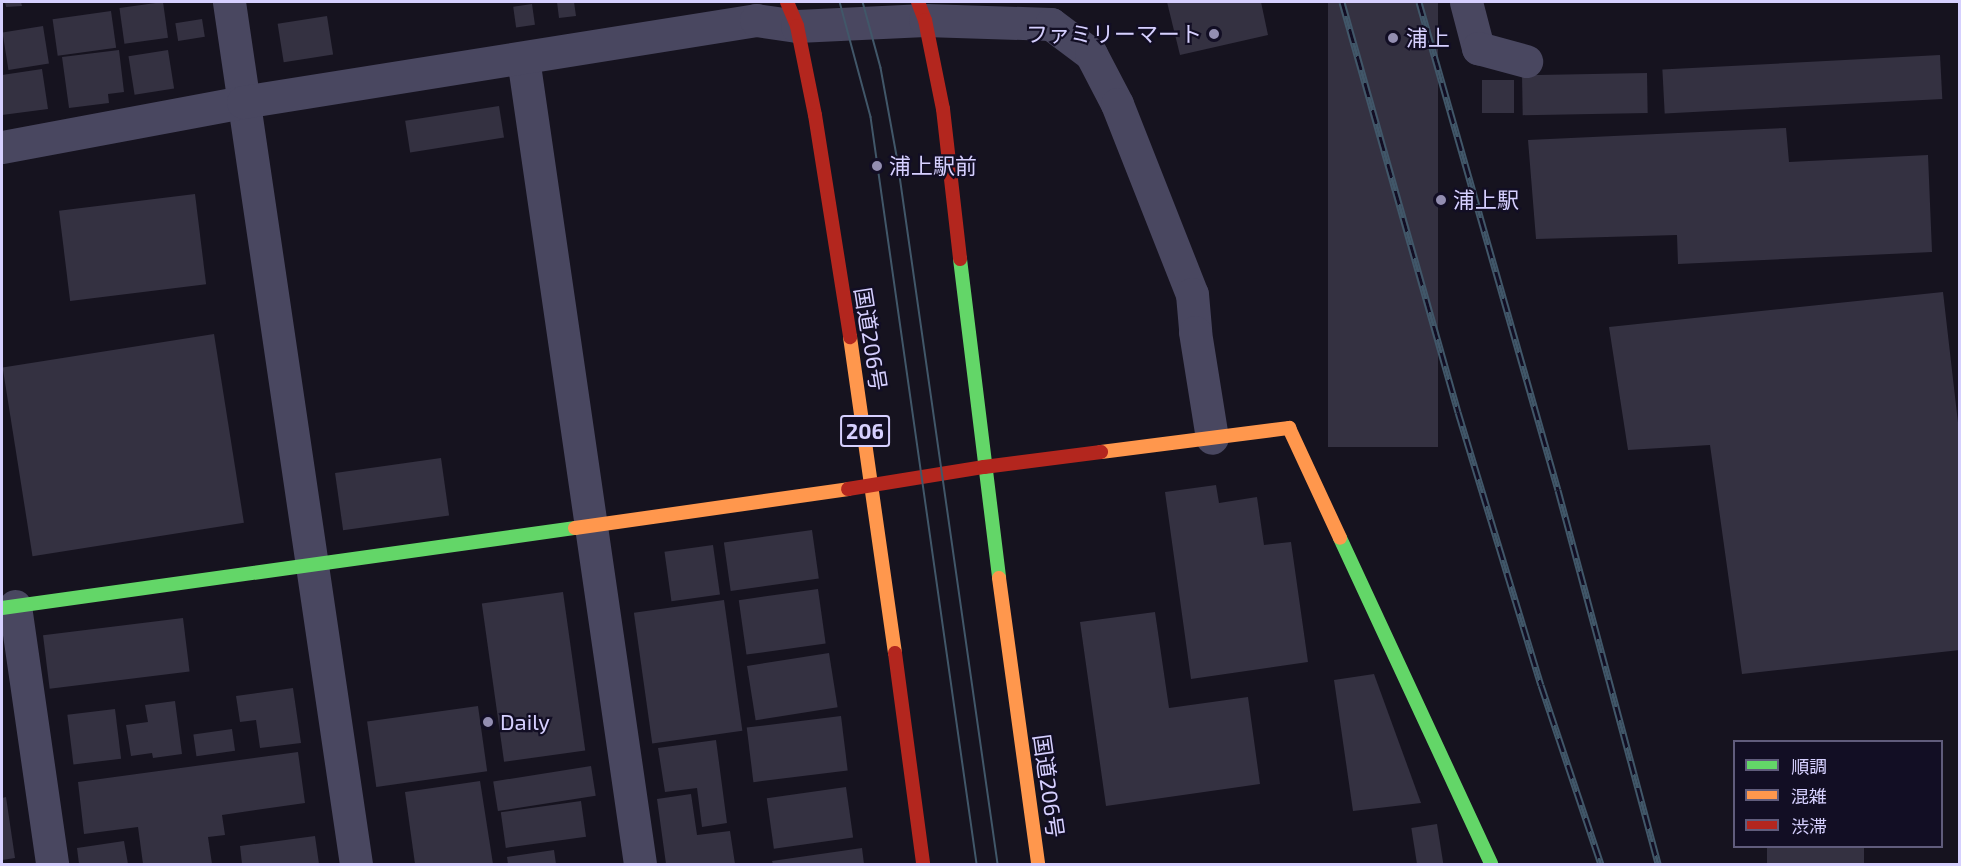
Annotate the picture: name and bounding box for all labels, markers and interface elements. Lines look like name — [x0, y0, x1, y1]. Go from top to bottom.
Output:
place label: ファミリーマート — [1026, 21, 1202, 47]
place label: 浦上 — [1406, 25, 1450, 51]
marker: ファミリーマート — [1207, 27, 1221, 41]
marker: 浦上 — [1384, 29, 1402, 47]
place label: 浦上駅前 — [889, 153, 977, 179]
marker: 浦上駅前 — [870, 159, 884, 173]
place label: 浦上駅 — [1453, 187, 1519, 213]
marker: 浦上駅 — [1434, 193, 1448, 207]
street label: 国道206号 — [850, 285, 892, 393]
road number: 206 — [840, 413, 890, 449]
place label: Daily — [500, 709, 550, 735]
marker: Daily — [481, 715, 495, 729]
street label: 国道206号 — [1029, 733, 1069, 839]
legend — [1733, 740, 1943, 848]
text: 順調 — [1791, 755, 1827, 777]
text: 混雑 — [1791, 785, 1827, 807]
text: 渋滞 — [1791, 815, 1827, 837]

